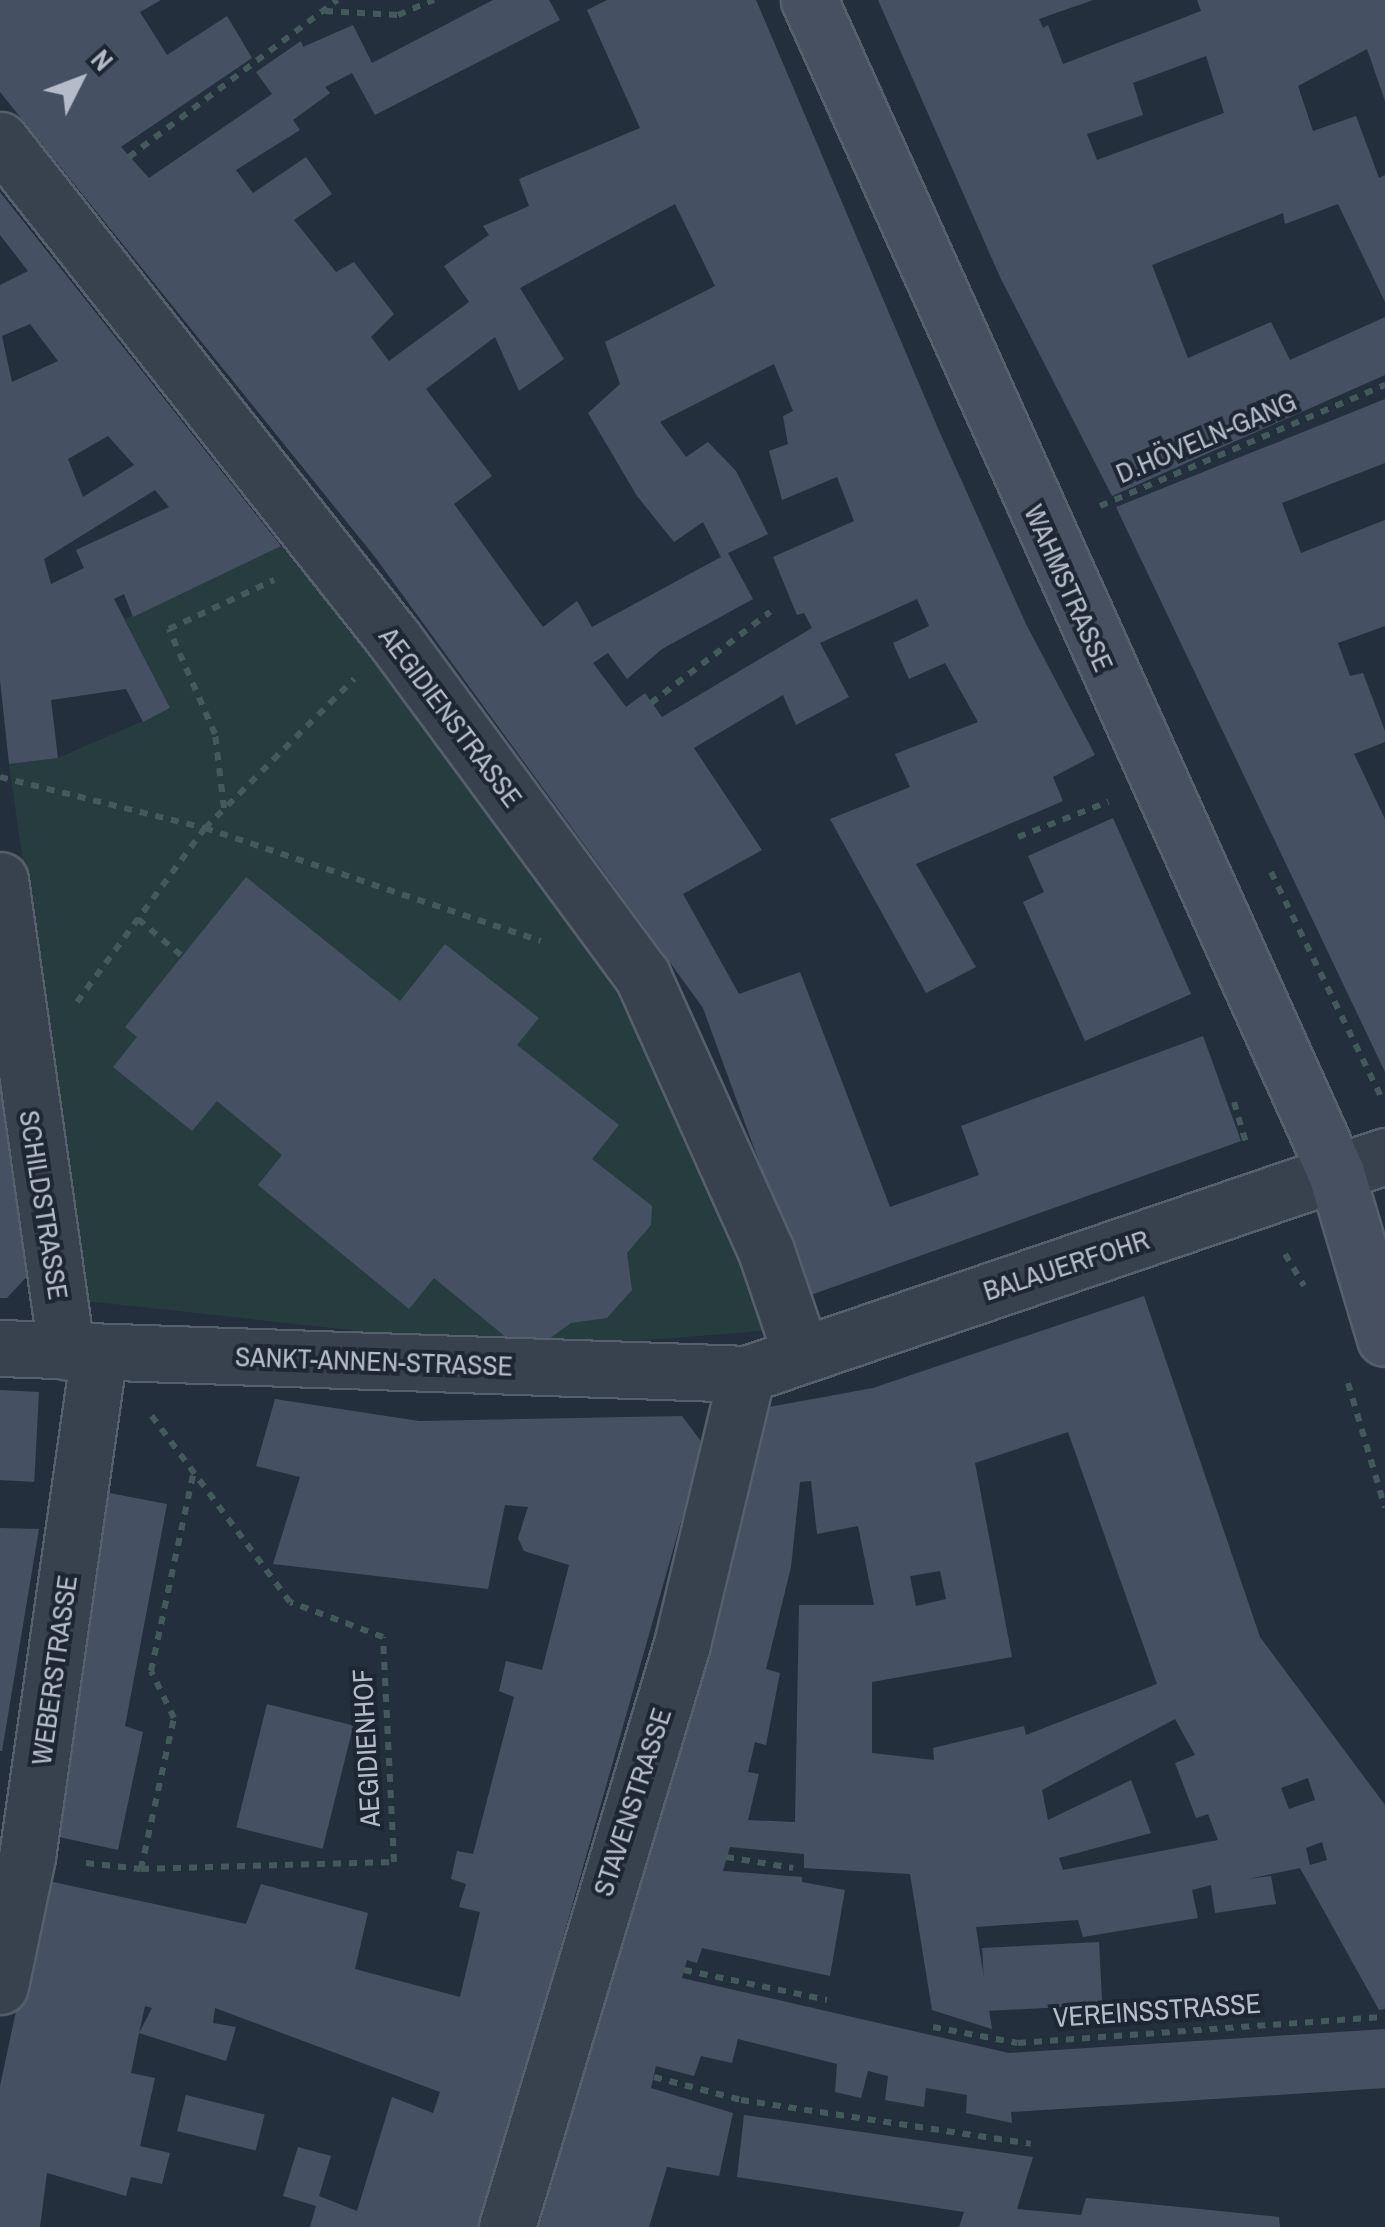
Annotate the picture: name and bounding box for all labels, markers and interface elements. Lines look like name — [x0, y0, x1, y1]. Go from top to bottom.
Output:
north arrow — [30, 30, 130, 130]
text: N — [83, 41, 122, 79]
street label: D.HÖVELN-GANG — [1111, 384, 1301, 490]
street label: WAHMSTRASSE — [1017, 499, 1121, 677]
street label: AEGIDIENSTRASSE — [372, 620, 530, 814]
street label: SCHILDSTRASSE — [12, 1108, 76, 1302]
street label: BALAUERFOHR — [979, 1222, 1153, 1308]
street label: SANKT-ANNEN-STRASSE — [234, 1339, 514, 1383]
street label: WEBERSTRASSE — [24, 1573, 84, 1767]
street label: AEGIDIENHOF — [345, 1668, 387, 1828]
street label: STAVENSTRASSE — [586, 1704, 678, 1900]
street label: VEREINSSTRASSE — [1052, 1986, 1262, 2034]

